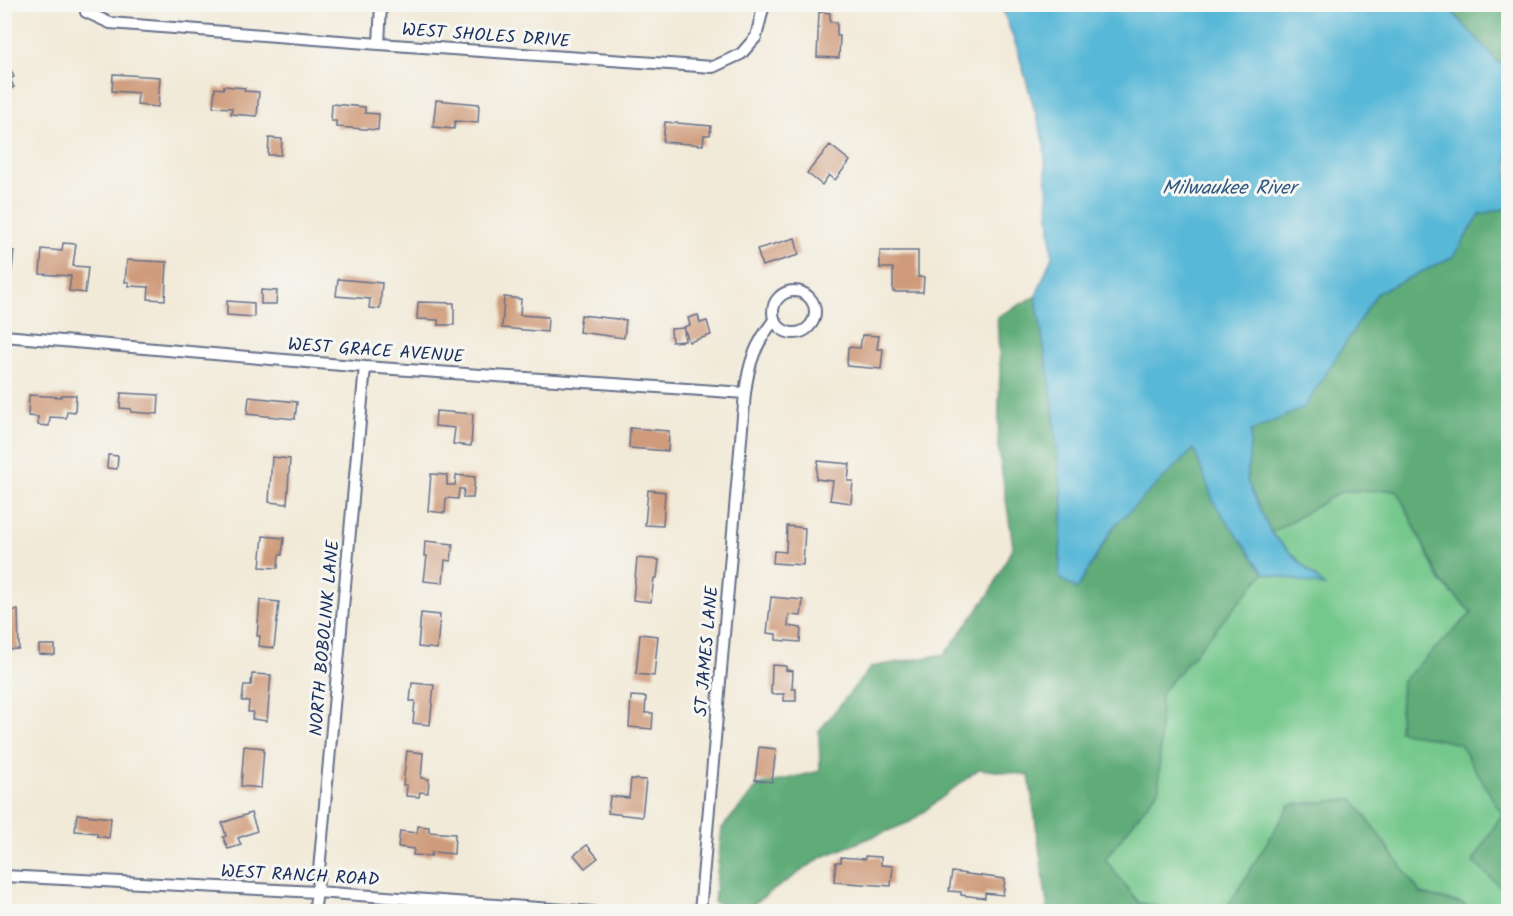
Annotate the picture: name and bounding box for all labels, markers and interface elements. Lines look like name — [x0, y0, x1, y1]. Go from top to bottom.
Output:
street label: WEST SHOLES DRIVE — [401, 16, 571, 57]
water label: Milwaukee River — [1162, 173, 1300, 205]
street label: WEST GRACE AVENUE — [287, 331, 465, 372]
street label: NORTH BOBOLINK LANE — [302, 538, 349, 737]
street label: ST JAMES LANE — [687, 584, 728, 718]
street label: WEST RANCH ROAD — [220, 858, 380, 895]

